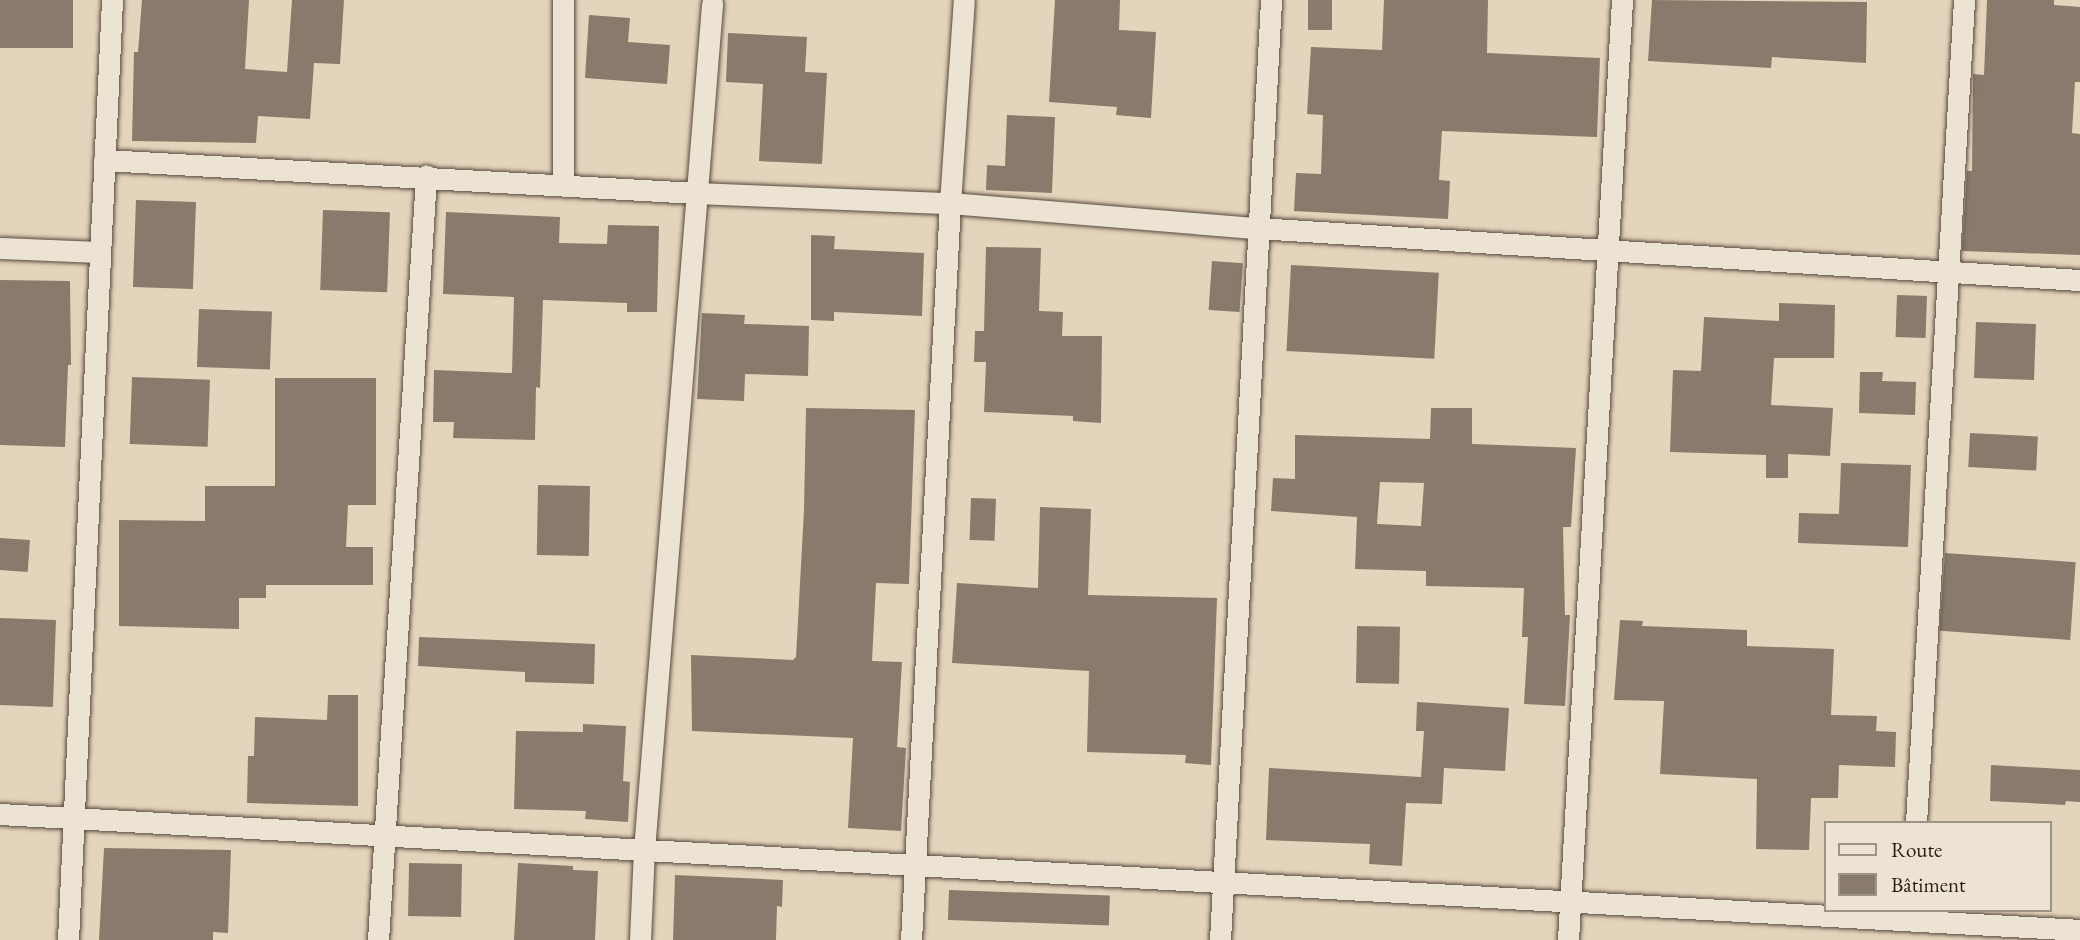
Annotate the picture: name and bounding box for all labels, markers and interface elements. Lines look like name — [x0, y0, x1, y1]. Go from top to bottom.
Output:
legend — [1825, 821, 2052, 912]
text: Route — [1891, 836, 1942, 863]
text: Bâtiment — [1891, 871, 1966, 898]

